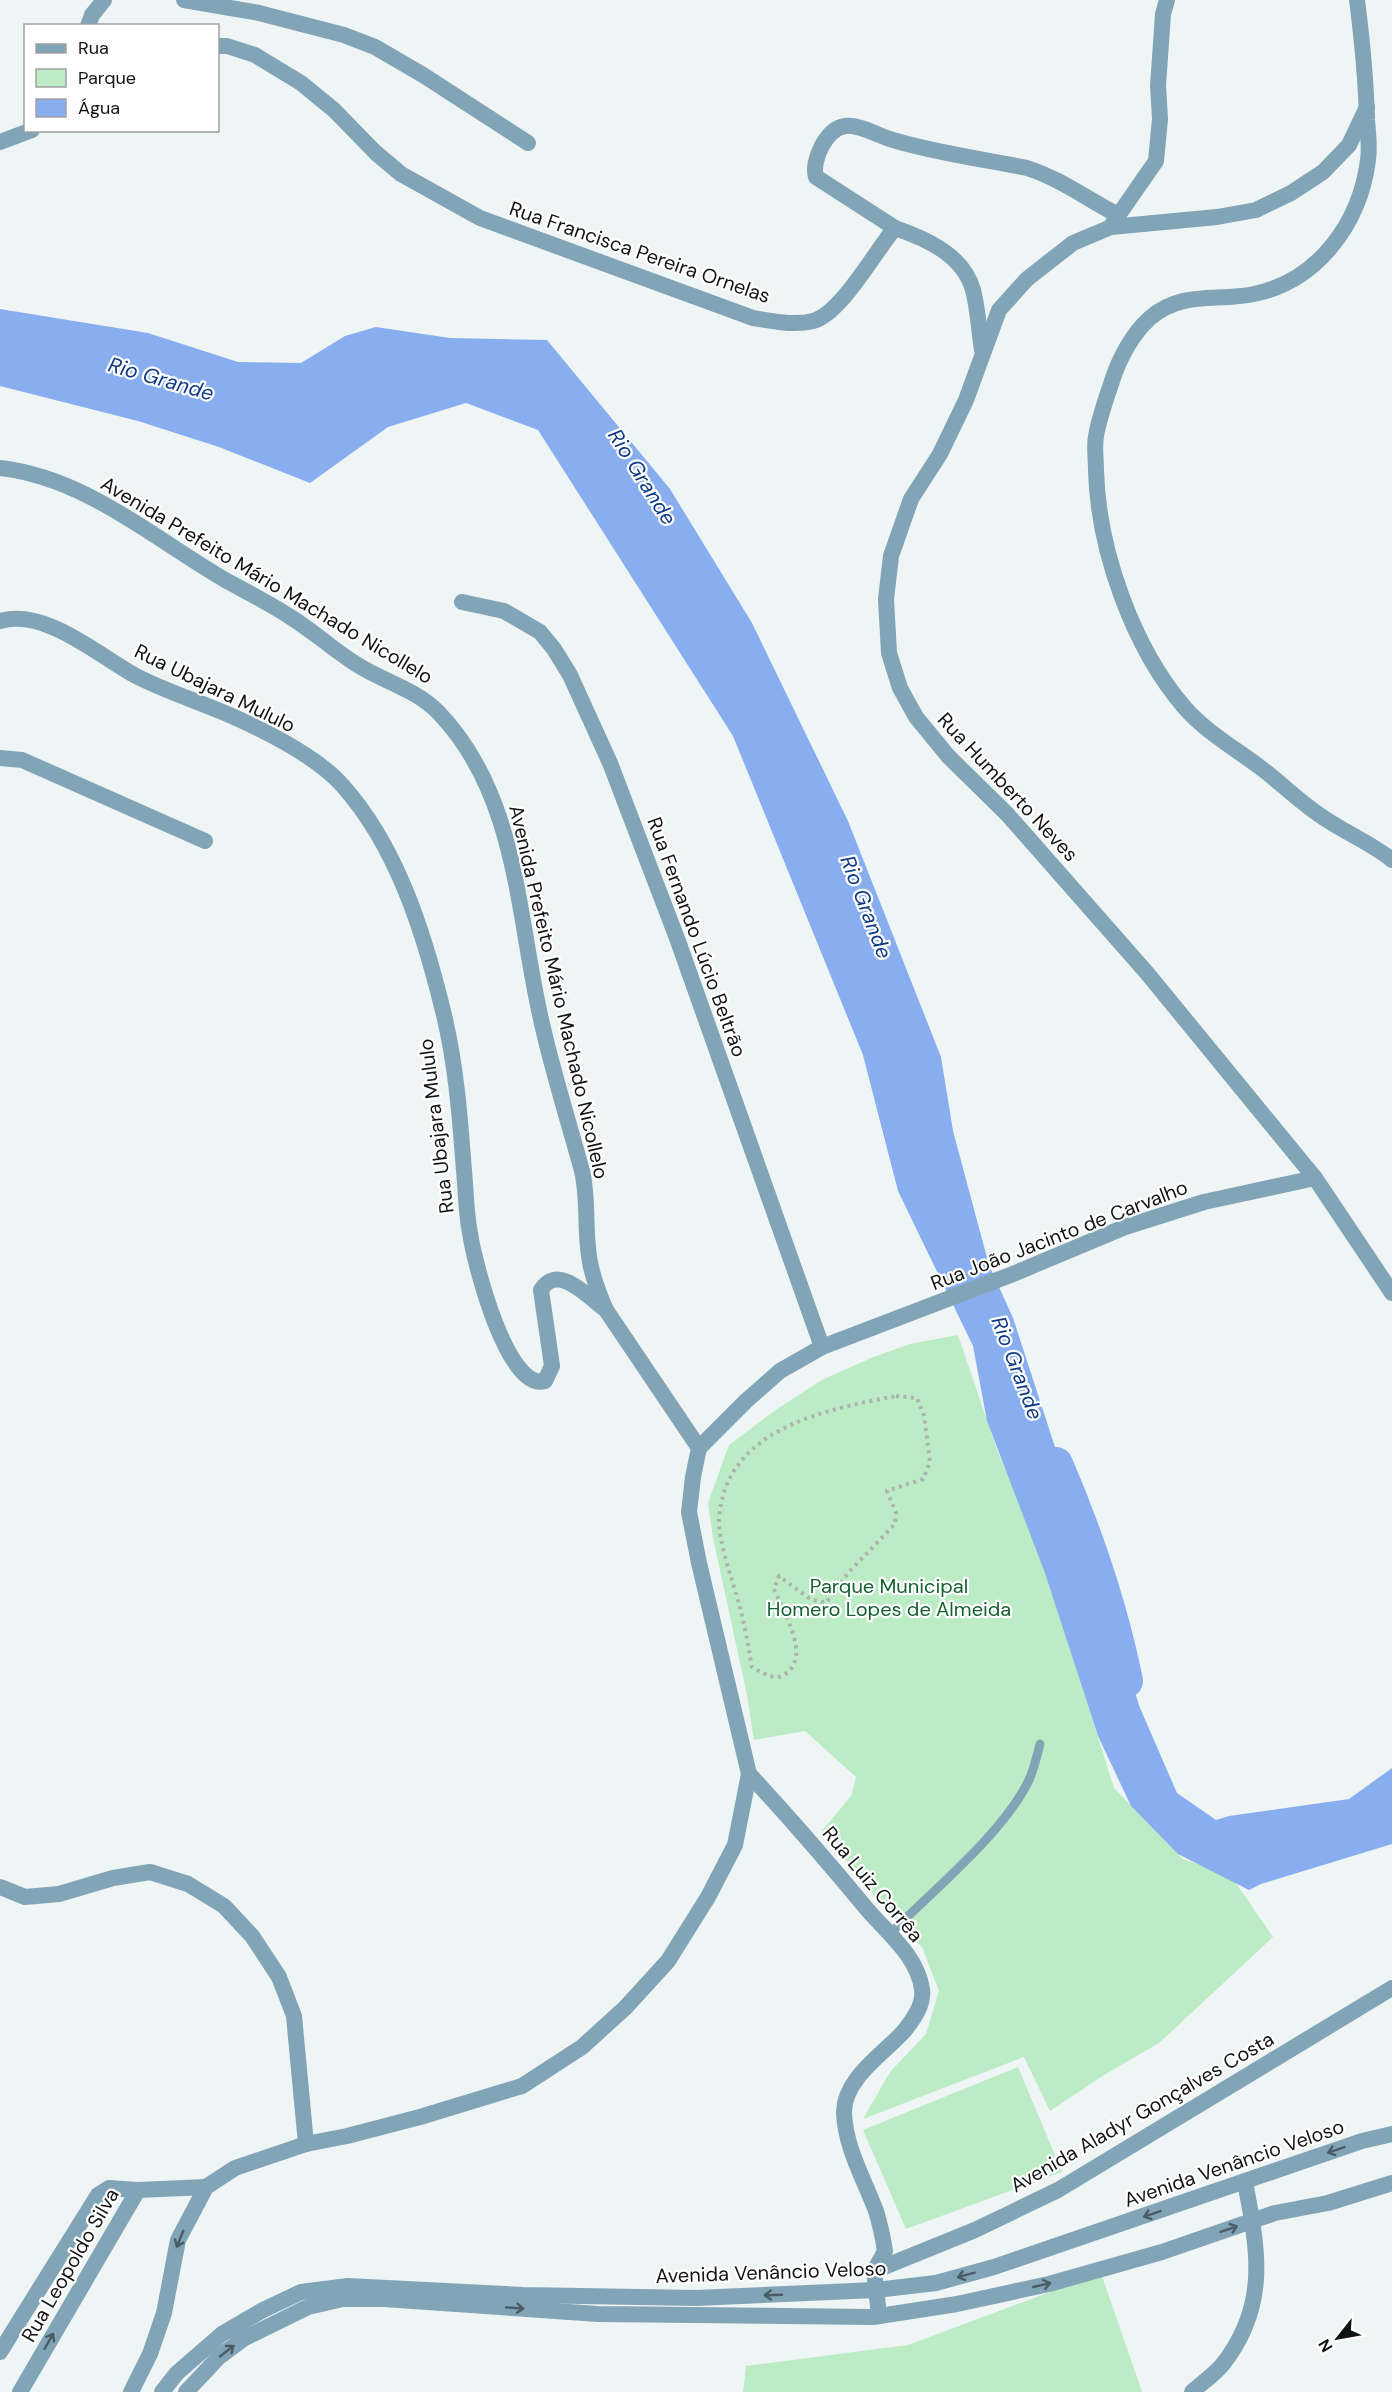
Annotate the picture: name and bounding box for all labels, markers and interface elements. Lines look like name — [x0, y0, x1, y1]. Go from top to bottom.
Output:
legend — [24, 24, 219, 132]
text: Rua — [78, 36, 109, 60]
text: Parque — [78, 66, 136, 90]
text: Água — [78, 96, 120, 120]
street label: Rua Francisca Pereira Ornelas — [506, 195, 774, 309]
water label: Rio Grande — [105, 351, 217, 407]
water label: Rio Grande — [601, 424, 683, 530]
street label: Avenida Prefeito Mário Machado Nicollelo — [96, 470, 438, 690]
street label: Rua Ubajara Mululo — [130, 638, 300, 738]
street label: Rua Humberto Neves — [932, 707, 1084, 867]
street label: Avenida Prefeito Mário Machado Nicollelo — [503, 803, 615, 1181]
street label: Rua Fernando Lúcio Beltrão — [641, 813, 753, 1061]
water label: Rio Grande — [833, 851, 899, 963]
street label: Rua Ubajara Mululo — [412, 1037, 460, 1215]
street label: Rua João Jacinto de Carvalho — [927, 1174, 1191, 1296]
water label: Rio Grande — [984, 1312, 1050, 1424]
park label: Parque Municipal Homero Lopes de Almeida — [767, 1573, 1011, 1622]
street label: Rua Luiz Corrêa — [817, 1821, 929, 1947]
street label: Avenida Aladyr Gonçalves Costa — [1005, 2026, 1279, 2198]
street label: Avenida Venâncio Veloso — [1121, 2113, 1347, 2213]
one-way arrow — [1327, 2146, 1346, 2157]
street label: Rua Leopoldo Silva — [15, 2183, 125, 2347]
one-way arrow — [1143, 2209, 1162, 2220]
one-way arrow — [1219, 2222, 1238, 2233]
one-way arrow — [173, 2229, 184, 2247]
street label: Avenida Venâncio Veloso — [655, 2255, 887, 2289]
one-way arrow — [957, 2269, 976, 2281]
one-way arrow — [1033, 2279, 1052, 2291]
one-way arrow — [764, 2289, 784, 2300]
one-way arrow — [504, 2303, 524, 2314]
north arrow — [1308, 2308, 1368, 2368]
one-way arrow — [44, 2333, 56, 2350]
text: N — [1314, 2335, 1338, 2356]
one-way arrow — [219, 2345, 235, 2357]

